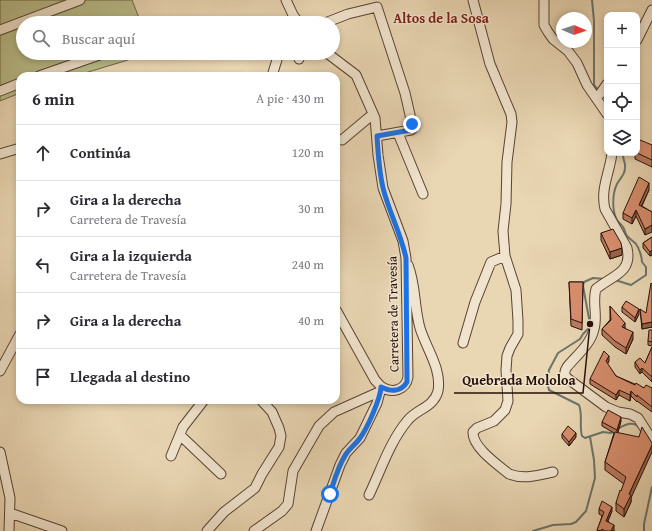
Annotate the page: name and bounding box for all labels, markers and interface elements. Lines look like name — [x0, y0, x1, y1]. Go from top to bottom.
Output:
district label: Altos de la Sosa — [393, 8, 490, 28]
north arrow — [556, 12, 592, 48]
map controls — [604, 12, 640, 156]
button: + — [604, 12, 640, 48]
search box — [16, 16, 340, 60]
icon: search — [30, 27, 52, 49]
text: Buscar aquí — [62, 28, 135, 49]
button: − — [604, 48, 640, 84]
button: locate — [604, 84, 640, 120]
text: 6 min — [32, 86, 74, 111]
text: A pie · 430 m — [256, 89, 324, 108]
route end — [403, 115, 421, 133]
button: layers — [604, 120, 640, 156]
icon: ahead — [32, 142, 54, 164]
text: Continúa — [70, 142, 131, 163]
text: 120 m — [292, 143, 324, 162]
text: Gira a la derecha — [70, 189, 181, 210]
icon: right — [32, 198, 54, 220]
text: 30 m — [298, 199, 324, 218]
text: Carretera de Travesía — [70, 210, 186, 229]
text: Gira a la izquierda — [70, 245, 192, 266]
icon: left — [32, 254, 54, 276]
text: 240 m — [292, 255, 324, 274]
street label: Carretera de Travesía — [382, 255, 404, 372]
text: Carretera de Travesía — [70, 266, 186, 285]
icon: right — [32, 310, 54, 332]
text: Gira a la derecha — [70, 310, 181, 331]
text: 40 m — [298, 311, 324, 330]
icon: arrive — [32, 366, 54, 388]
text: Llegada al destino — [70, 366, 190, 387]
callout: Quebrada Mololoa — [454, 367, 583, 393]
text: Quebrada Mololoa — [462, 370, 577, 390]
route start — [321, 485, 339, 503]

